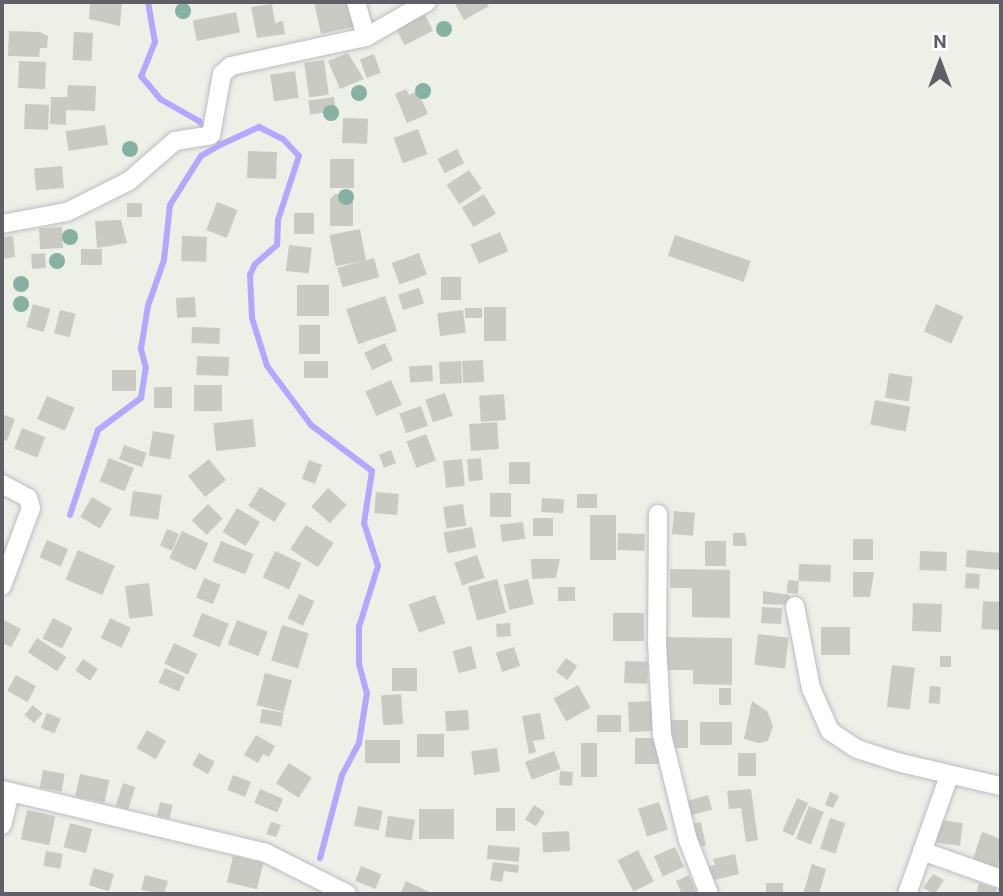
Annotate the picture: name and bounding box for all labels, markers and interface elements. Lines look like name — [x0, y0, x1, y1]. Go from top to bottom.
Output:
north arrow — [905, 28, 975, 98]
text: N — [933, 30, 947, 53]

